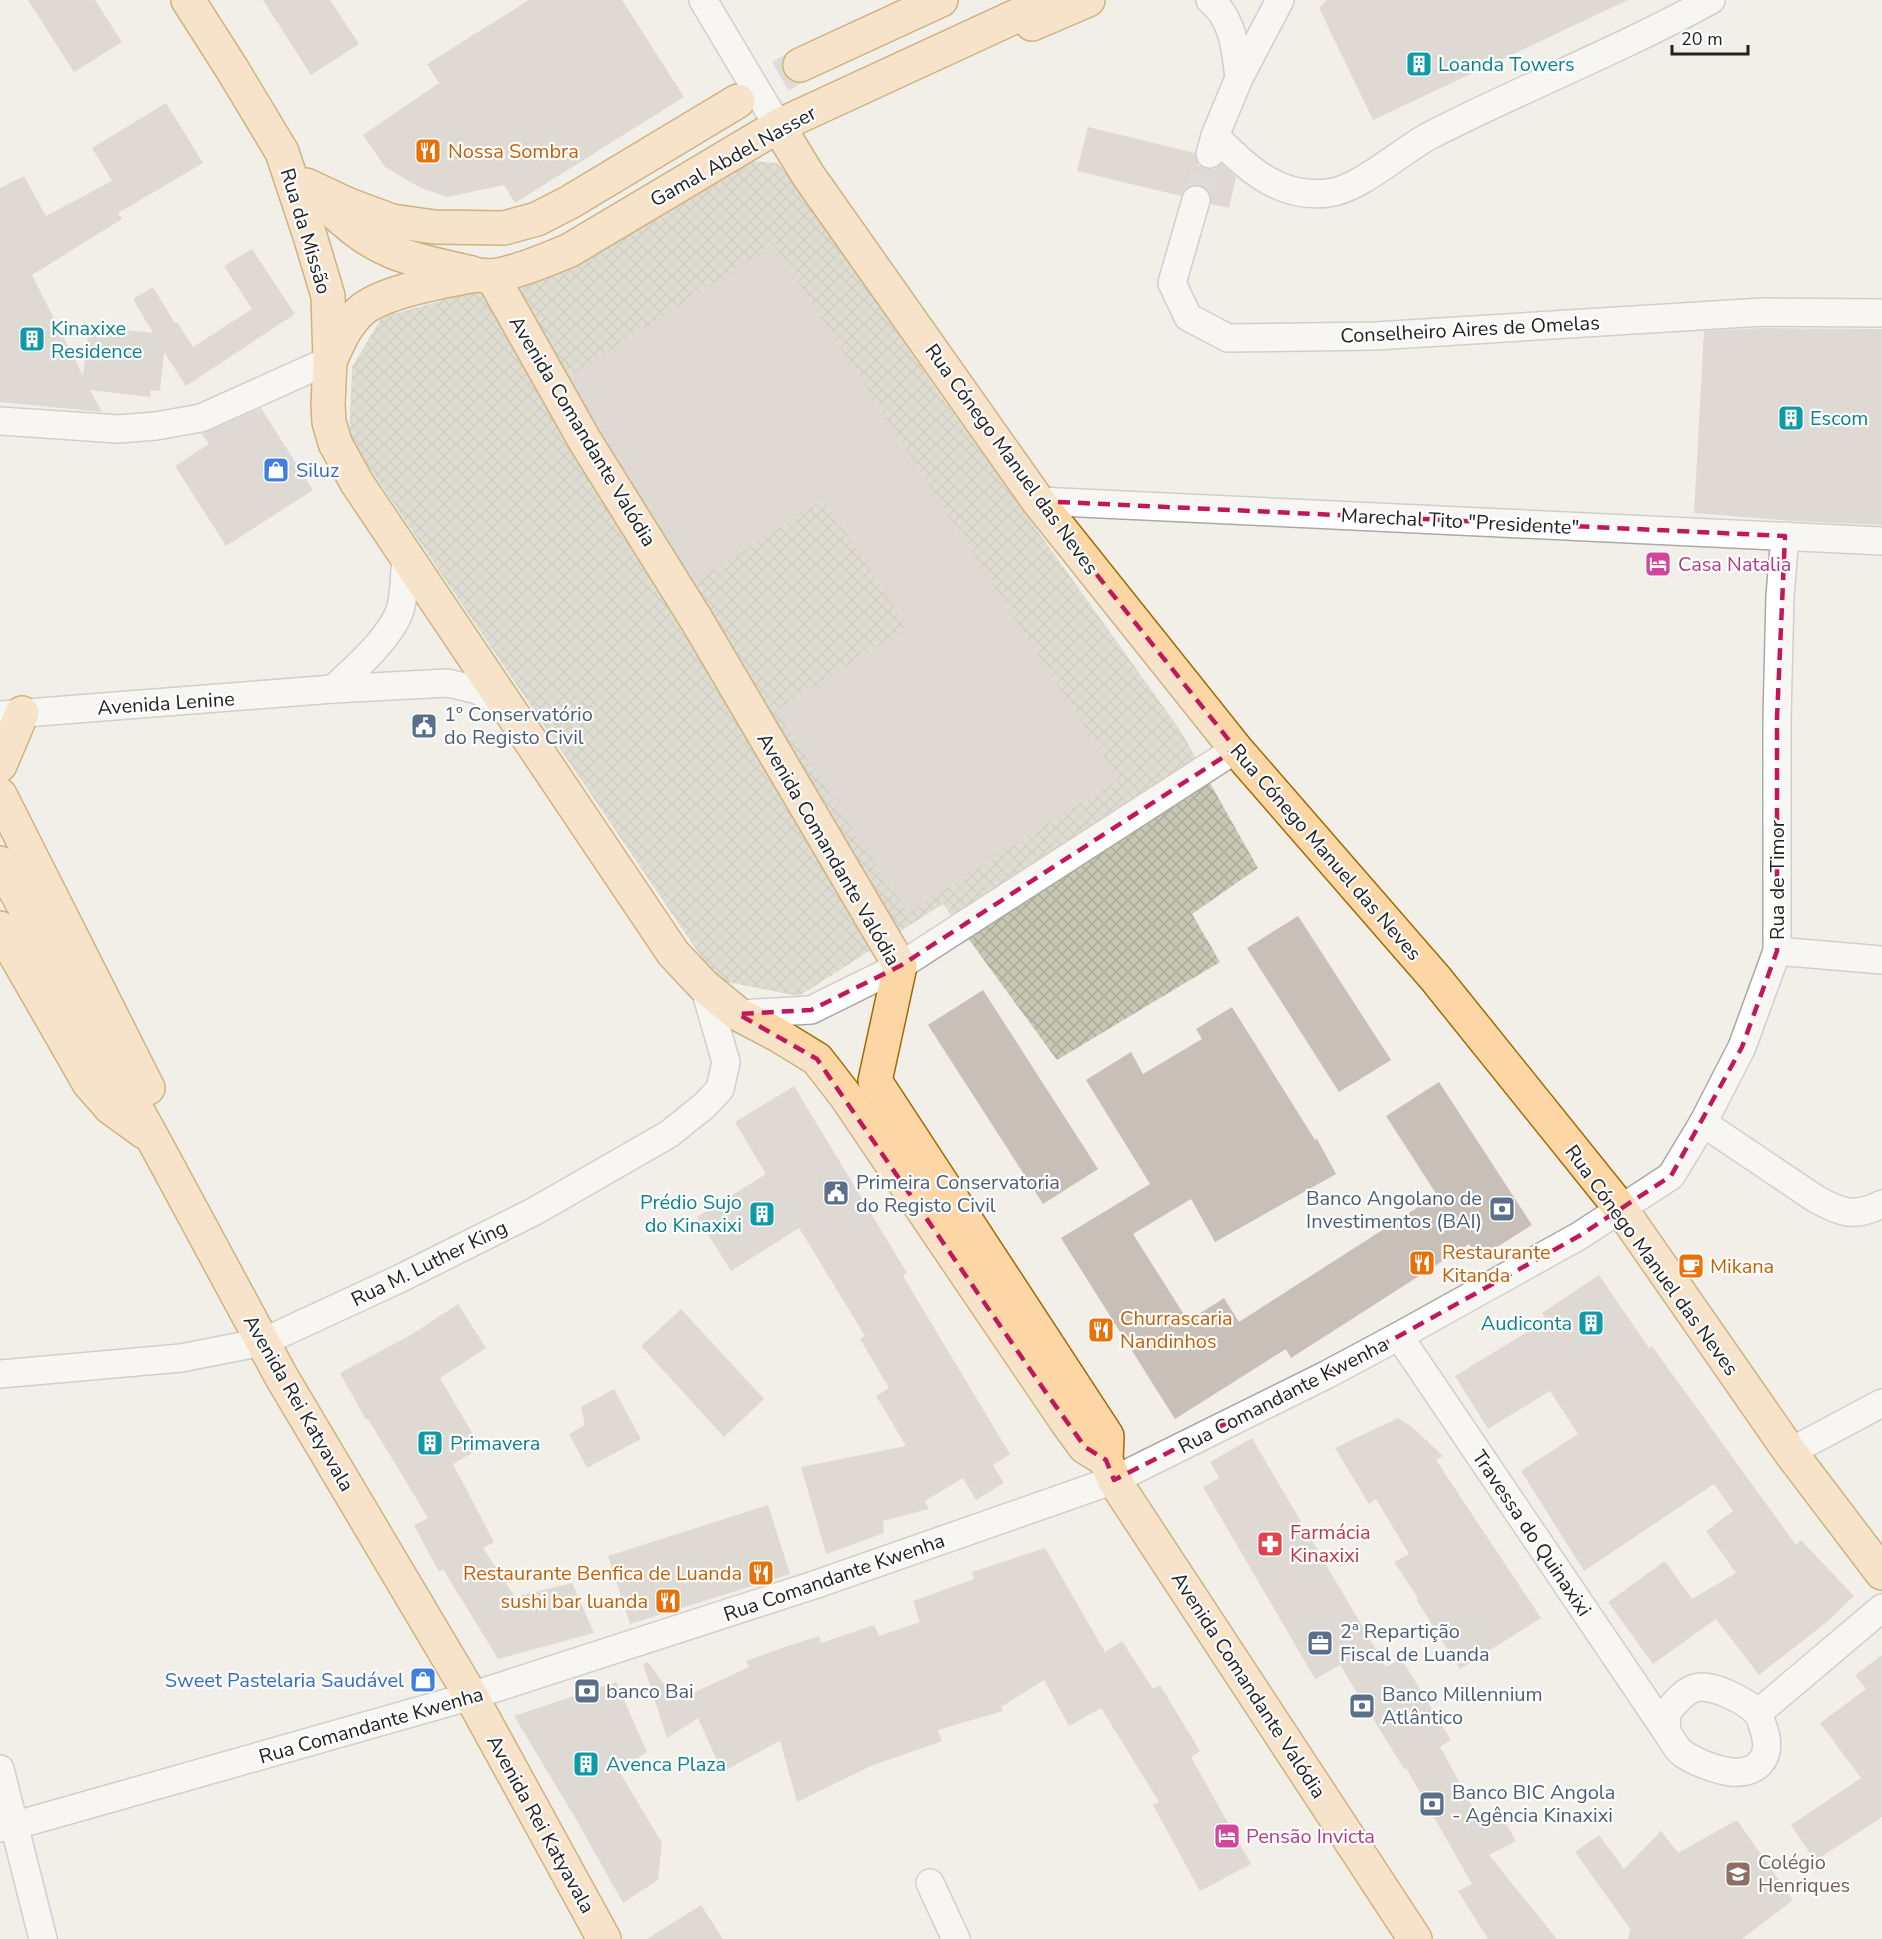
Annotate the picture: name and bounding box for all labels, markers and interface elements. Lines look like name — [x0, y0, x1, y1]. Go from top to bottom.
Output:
scale bar — [1672, 18, 1748, 56]
text: 20 m — [1681, 27, 1723, 51]
building icon: Loanda Towers — [1404, 49, 1434, 79]
place label: Loanda Towers — [1438, 51, 1575, 78]
street label: Gamal Abdel Nasser — [645, 100, 821, 213]
restaurant icon: Nossa Sombra — [413, 136, 443, 166]
place label: Nossa Sombra — [448, 138, 579, 165]
street label: Rua da Missão — [274, 165, 338, 297]
street label: Conselheiro Aires de Omelas — [1340, 309, 1600, 350]
street label: Avenida Comandante Valódia — [503, 311, 662, 552]
place label: Kinaxixe Residence — [51, 315, 142, 365]
building icon: Kinaxixe Residence — [17, 324, 47, 354]
street label: Rua Cónego Manuel das Neves — [919, 339, 1104, 580]
building icon: Escom — [1776, 403, 1806, 433]
place label: Escom — [1810, 405, 1868, 432]
shop icon: Siluz — [261, 455, 291, 485]
place label: Siluz — [296, 457, 339, 484]
street label: Marechal Tito "Presidente" — [1340, 502, 1580, 541]
hotel icon: Casa Natalia — [1643, 549, 1673, 579]
place label: Casa Natalia — [1678, 551, 1791, 578]
street label: Avenida Lenine — [96, 685, 236, 722]
place label: 1º Conservatório do Registo Civil — [444, 701, 593, 751]
public building icon: 1º Conservatório do Registo Civil — [409, 711, 439, 741]
street label: Avenida Comandante Valódia — [751, 728, 906, 971]
street label: Rua Cónego Manuel das Neves — [1224, 738, 1427, 966]
street label: Rua de Timor — [1764, 820, 1791, 940]
street label: Rua Cónego Manuel das Neves — [1559, 1140, 1744, 1381]
place label: Primeira Conservatoria do Registo Civil — [856, 1169, 1060, 1219]
public building icon: Primeira Conservatoria do Registo Civil — [821, 1178, 851, 1208]
place label: Banco Angolano de Investimentos (BAI) — [1306, 1185, 1482, 1235]
place label: Prédio Sujo do Kinaxixi — [640, 1189, 742, 1239]
bank icon: Banco Angolano de Investimentos (BAI) — [1487, 1194, 1517, 1224]
building icon: Prédio Sujo do Kinaxixi — [747, 1199, 777, 1229]
street label: Rua M. Luther King — [347, 1214, 512, 1313]
place label: Restaurante Kitanda — [1442, 1239, 1551, 1289]
restaurant icon: Restaurante Kitanda — [1407, 1248, 1437, 1278]
cafe icon: Mikana — [1676, 1251, 1706, 1281]
place label: Mikana — [1710, 1253, 1774, 1280]
place label: Churrascaria Nandinhos — [1120, 1305, 1233, 1355]
building icon: Audiconta — [1576, 1308, 1606, 1338]
street label: Avenida Rei Katyavala — [237, 1310, 360, 1497]
place label: Audiconta — [1481, 1310, 1572, 1337]
restaurant icon: Churrascaria Nandinhos — [1086, 1315, 1116, 1345]
street label: Rua Comandante Kwenha — [1174, 1331, 1393, 1460]
building icon: Primavera — [415, 1428, 445, 1458]
place label: Primavera — [450, 1430, 540, 1457]
street label: Travessa do Quinaxixi — [1466, 1445, 1597, 1622]
place label: Farmácia Kinaxixi — [1290, 1519, 1371, 1569]
street label: Rua Comandante Kwenha — [720, 1527, 948, 1628]
pharmacy icon: Farmácia Kinaxixi — [1255, 1529, 1285, 1559]
restaurant icon: Restaurante Benfica de Luanda — [746, 1558, 776, 1588]
place label: Restaurante Benfica de Luanda — [463, 1560, 742, 1587]
street label: Avenida Comandante Valódia — [1165, 1567, 1332, 1804]
restaurant icon: sushi bar luanda — [653, 1586, 683, 1616]
place label: sushi bar luanda — [500, 1588, 648, 1615]
place label: 2ª Repartição Fiscal de Luanda — [1340, 1618, 1490, 1668]
office icon: 2ª Repartição Fiscal de Luanda — [1305, 1628, 1335, 1658]
shop icon: Sweet Pastelaria Saudável — [408, 1665, 438, 1695]
place label: Sweet Pastelaria Saudável — [165, 1667, 404, 1694]
bank icon: banco Bai — [572, 1676, 602, 1706]
place label: banco Bai — [606, 1678, 694, 1705]
street label: Rua Comandante Kwenha — [256, 1681, 486, 1770]
place label: Banco Millennium Atlântico — [1382, 1681, 1543, 1731]
bank icon: Banco Millennium Atlântico — [1347, 1691, 1377, 1721]
street label: Avenida Rei Katyavala — [480, 1730, 601, 1918]
building icon: Avenca Plaza — [571, 1749, 601, 1779]
place label: Avenca Plaza — [606, 1751, 726, 1778]
place label: Banco BIC Angola - Agência Kinaxixi — [1452, 1779, 1615, 1829]
bank icon: Banco BIC Angola - Agência Kinaxixi — [1417, 1789, 1447, 1819]
hotel icon: Pensão Invicta — [1212, 1821, 1242, 1851]
place label: Pensão Invicta — [1246, 1823, 1375, 1850]
place label: Colégio Henriques — [1758, 1849, 1850, 1899]
school or university icon: Colégio Henriques — [1723, 1859, 1753, 1889]

